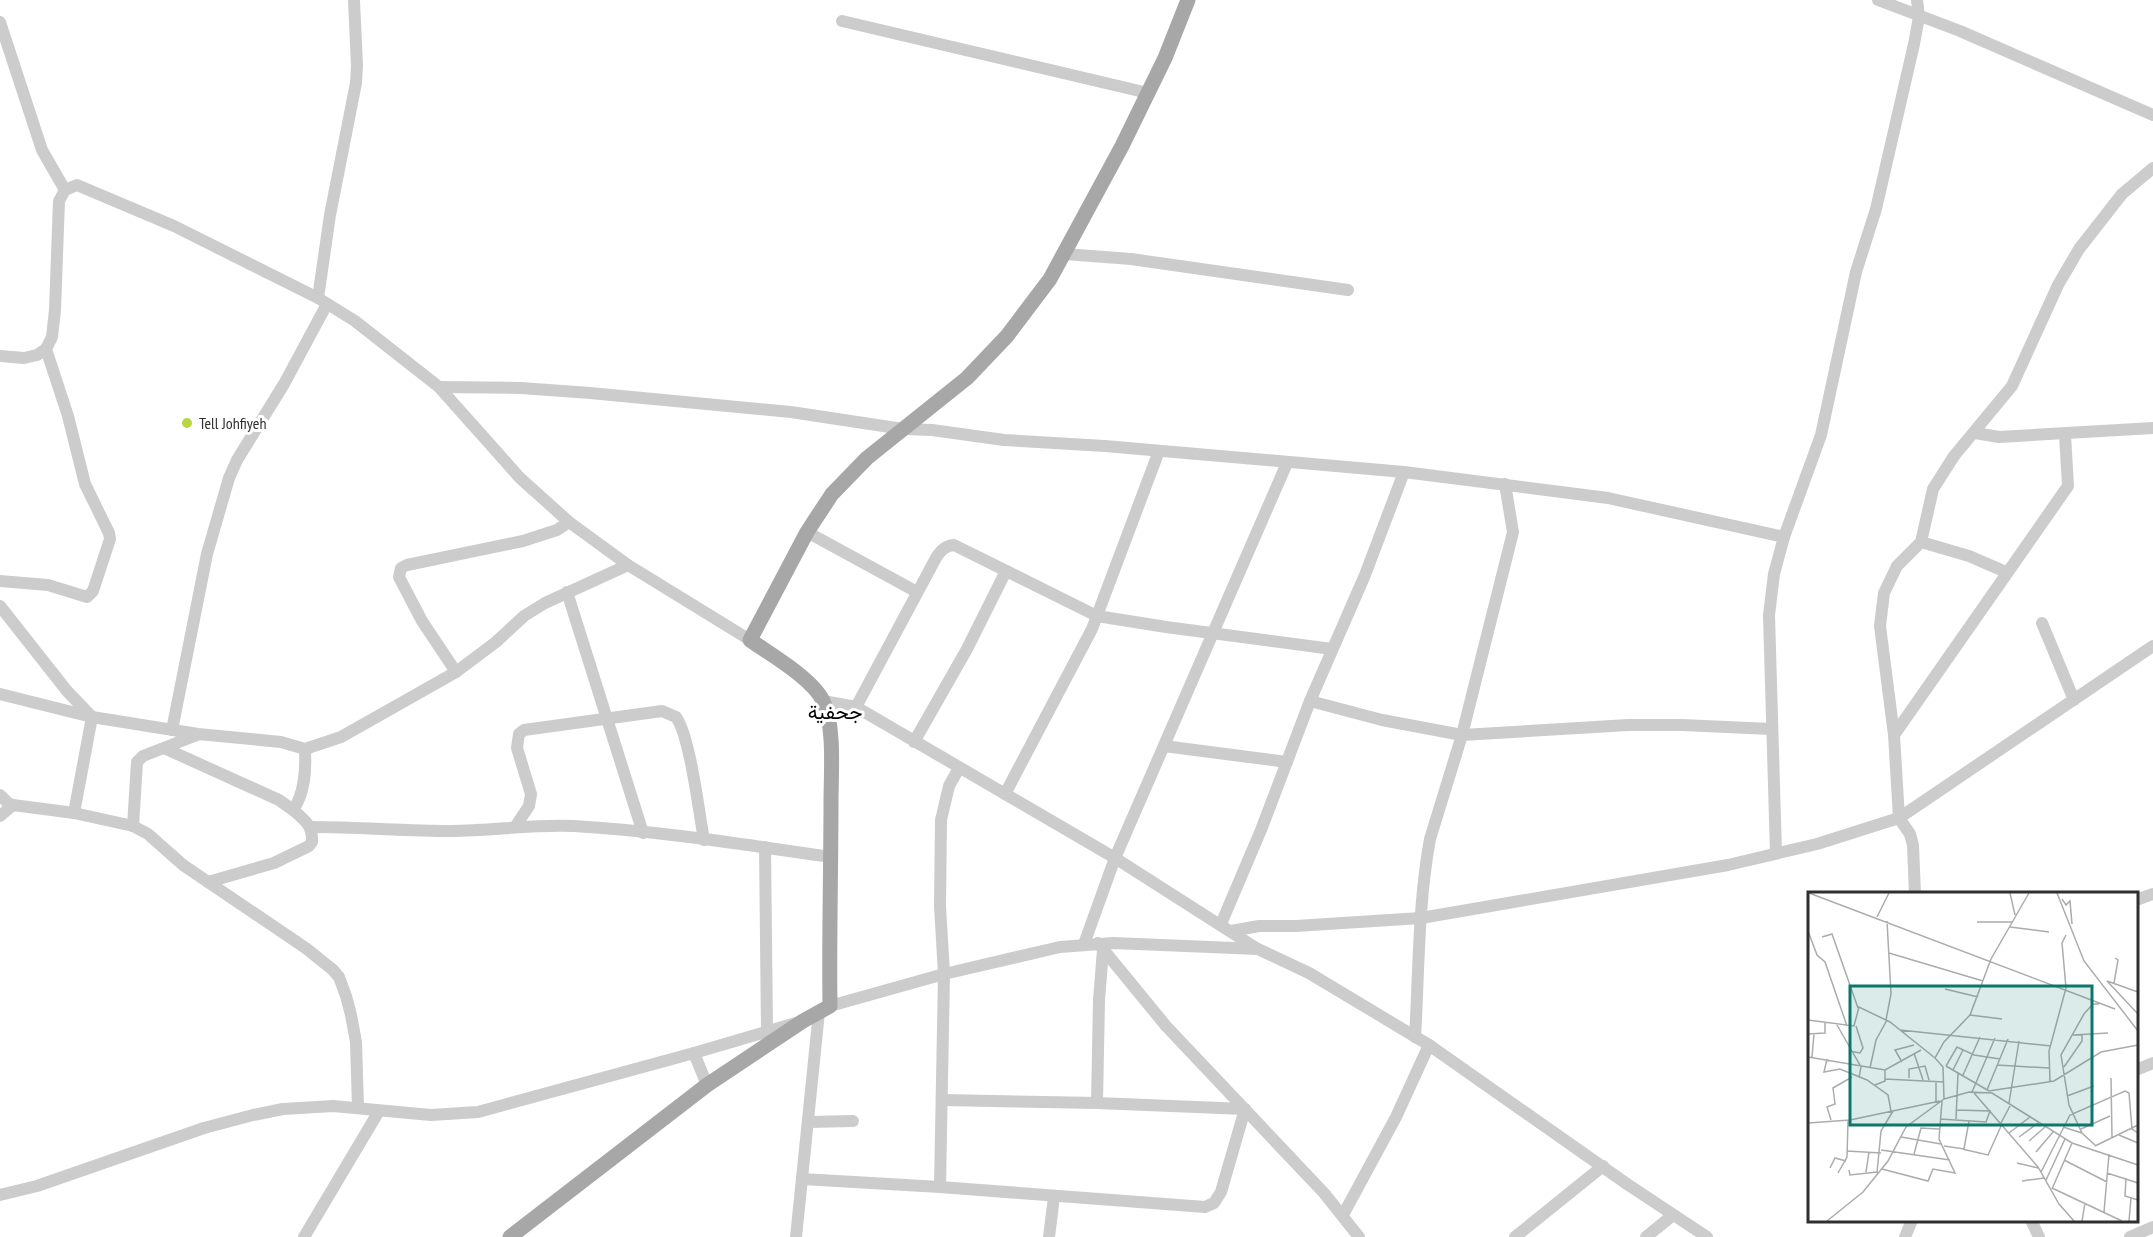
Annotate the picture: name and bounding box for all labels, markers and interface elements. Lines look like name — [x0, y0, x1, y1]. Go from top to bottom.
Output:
place label: Tell Johfiyeh — [199, 413, 266, 433]
marker: Tell Johfiyeh — [180, 416, 194, 430]
district label: جحفية — [808, 699, 862, 725]
inset map — [1808, 892, 2138, 1222]

